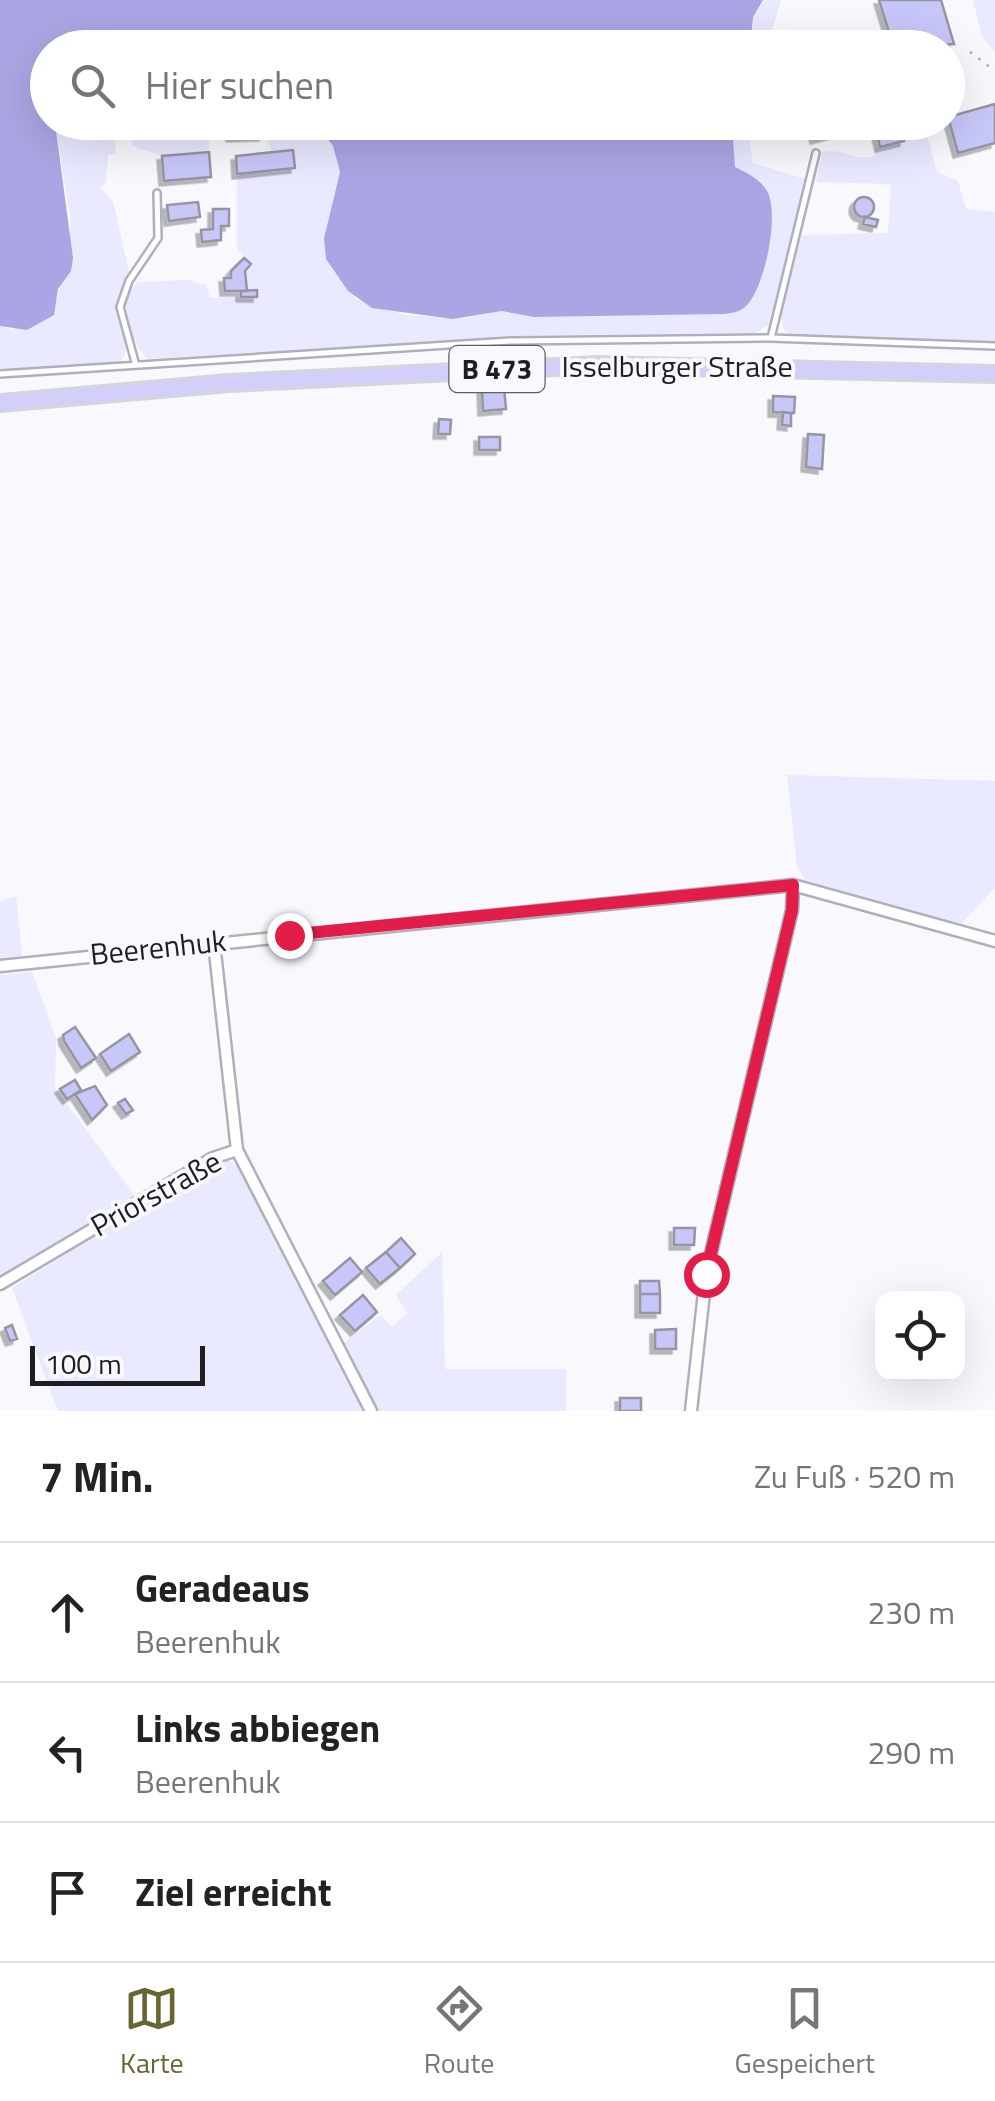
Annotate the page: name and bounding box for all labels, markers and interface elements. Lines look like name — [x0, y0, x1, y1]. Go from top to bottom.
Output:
search box — [30, 30, 965, 140]
text: Hier suchen — [145, 56, 334, 114]
icon: search — [65, 58, 120, 113]
street label: Isselburger Straße — [561, 343, 793, 389]
road number: B 473 — [450, 346, 544, 392]
route end — [267, 913, 313, 959]
street label: Beerenhuk — [88, 917, 228, 977]
street label: Priorstraße — [82, 1138, 229, 1248]
route start — [684, 1252, 730, 1298]
map controls — [875, 1291, 965, 1381]
button: locate — [875, 1291, 965, 1381]
scale bar — [30, 1341, 205, 1386]
text: 100 m — [45, 1342, 122, 1385]
text: 7 Min. — [40, 1444, 154, 1508]
text: Zu Fuß · 520 m — [754, 1452, 955, 1500]
text: Geradeaus — [135, 1559, 310, 1617]
icon: ahead — [40, 1585, 95, 1640]
text: 230 m — [867, 1588, 955, 1636]
text: Beerenhuk — [135, 1617, 281, 1665]
text: Links abbiegen — [135, 1699, 380, 1757]
icon: left — [40, 1725, 95, 1780]
text: 290 m — [867, 1728, 955, 1776]
text: Beerenhuk — [135, 1757, 281, 1805]
text: Ziel erreicht — [135, 1863, 332, 1921]
icon: arrive — [40, 1865, 95, 1920]
tab: Karte — [120, 1981, 184, 2084]
tab: Route — [424, 1981, 494, 2084]
tab: Gespeichert — [735, 1981, 875, 2084]

